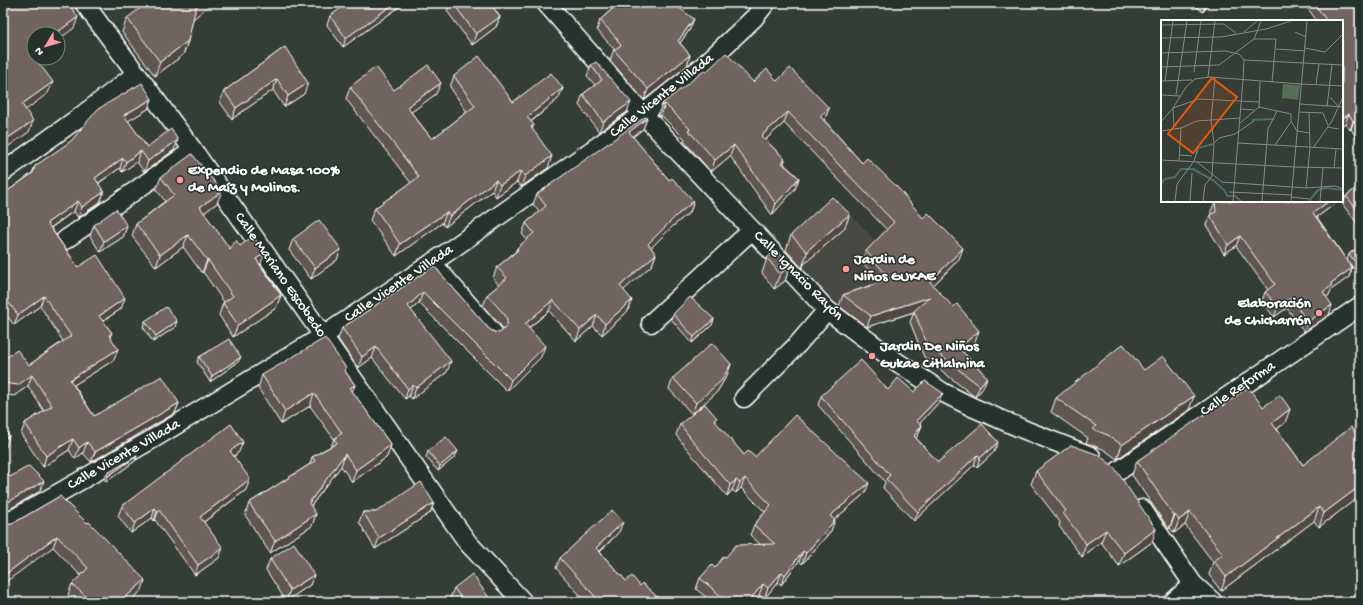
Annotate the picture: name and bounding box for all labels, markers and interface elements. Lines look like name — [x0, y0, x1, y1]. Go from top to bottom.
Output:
inset map — [1161, 20, 1343, 202]
north arrow — [26, 26, 66, 66]
text: N — [33, 44, 47, 57]
street label: Calle Vicente Villada — [606, 49, 718, 142]
place label: Expendio de Masa 100% de Maíz y Molinos. — [188, 162, 340, 197]
marker: Expendio de Masa 100% de Maíz y Molinos. — [175, 175, 185, 185]
street label: Calle Mariano Escobedo — [230, 209, 330, 341]
street label: Calle Ignacio Rayón — [749, 227, 847, 325]
street label: Calle Vicente Villada — [341, 241, 457, 327]
place label: Jardin de Niños GUKAE — [853, 251, 937, 286]
marker: Jardin de Niños GUKAE — [841, 264, 851, 274]
place label: Elaboración de Chicharrón — [1224, 295, 1312, 330]
marker: Elaboración de Chicharrón — [1314, 308, 1324, 318]
place label: Jardin De Niños Gukae Citlalmina — [879, 338, 985, 373]
marker: Jardin De Niños Gukae Citlalmina — [867, 351, 877, 361]
street label: Calle Reforma — [1197, 357, 1279, 421]
street label: Calle Vicente Villada — [65, 415, 184, 495]

